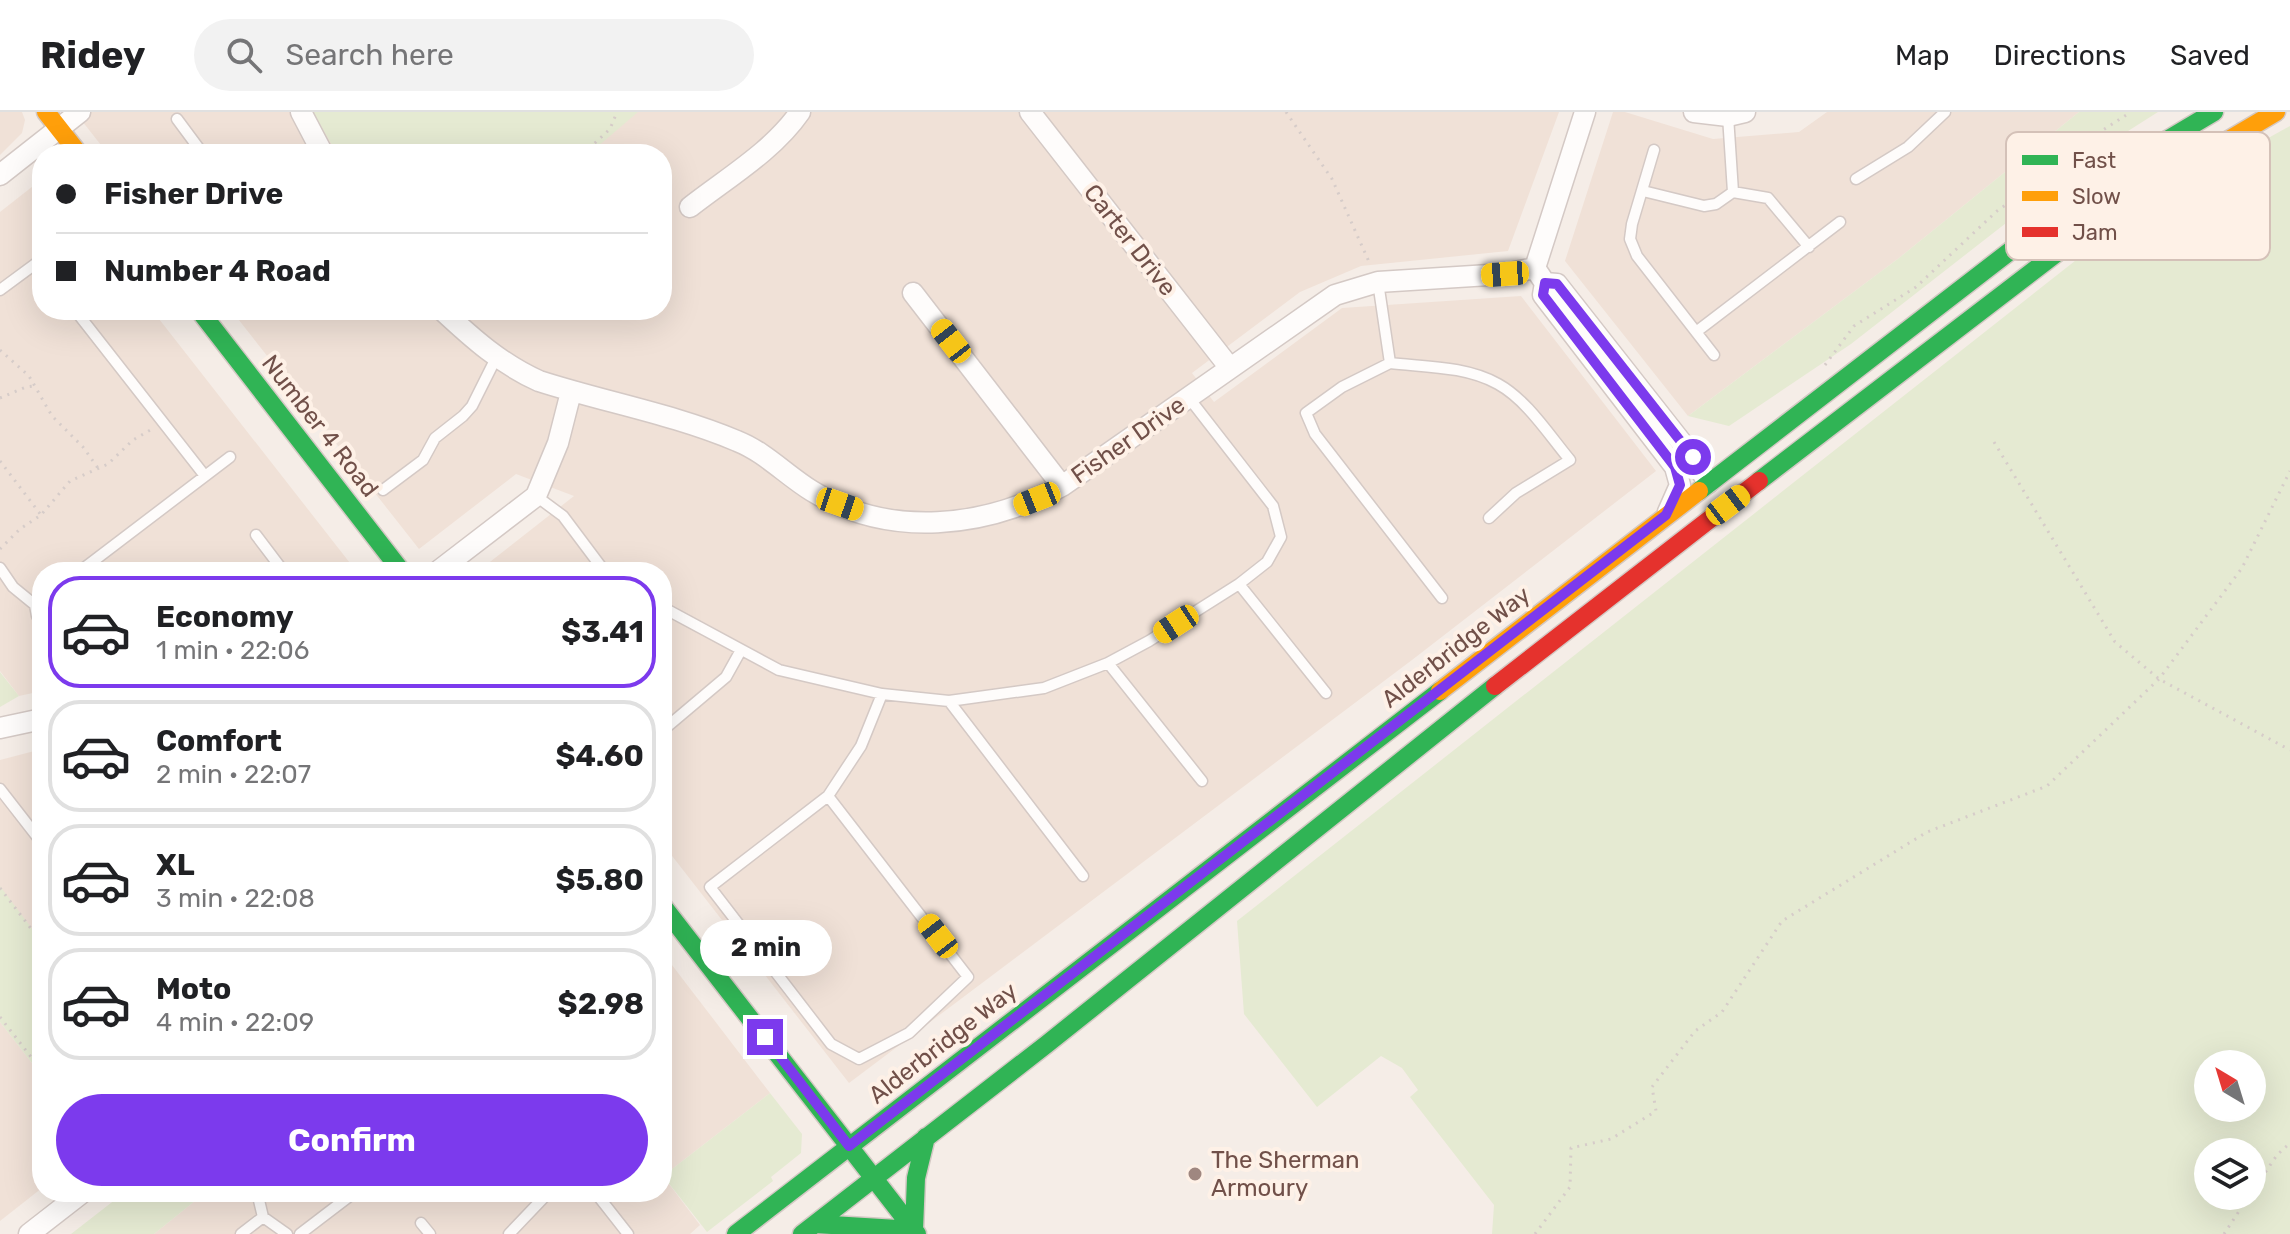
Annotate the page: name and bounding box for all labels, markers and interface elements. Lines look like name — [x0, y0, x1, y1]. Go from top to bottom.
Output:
search box — [194, 19, 754, 91]
text: Ridey — [40, 32, 146, 78]
icon: search — [222, 33, 266, 77]
text: Search here — [286, 37, 454, 73]
text: Map — [1895, 39, 1949, 72]
text: Directions — [1993, 39, 2126, 72]
text: Saved — [2170, 39, 2250, 72]
legend — [2006, 132, 2270, 260]
text: Fast — [2072, 147, 2117, 174]
text: Fisher Drive — [104, 176, 283, 212]
street label: Carter Drive — [1078, 179, 1182, 301]
text: Slow — [2072, 183, 2121, 210]
text: Jam — [2072, 219, 2118, 246]
text: Number 4 Road — [104, 253, 331, 289]
car — [1480, 260, 1530, 288]
car — [927, 315, 975, 367]
street label: Number 4 Road — [256, 349, 384, 503]
street label: Fisher Drive — [1066, 391, 1190, 489]
route start — [1675, 439, 1711, 475]
car — [1010, 479, 1064, 519]
car — [1702, 481, 1754, 529]
car — [813, 485, 867, 523]
street label: Alderbridge Way — [1376, 580, 1536, 714]
icon: car — [60, 596, 132, 668]
text: Economy — [156, 599, 294, 635]
car — [1149, 601, 1203, 647]
text: $3.41 — [561, 614, 644, 650]
text: 1 min · 22:06 — [156, 635, 309, 666]
icon: car — [60, 720, 132, 792]
text: Comfort — [156, 723, 282, 759]
text: $4.60 — [555, 738, 644, 774]
text: 2 min · 22:07 — [156, 759, 311, 790]
icon: car — [60, 844, 132, 916]
text: XL — [156, 847, 195, 883]
text: $5.80 — [556, 862, 644, 898]
text: 3 min · 22:08 — [156, 883, 315, 914]
car — [914, 910, 962, 962]
callout: 2 min — [699, 921, 831, 977]
text: 2 min — [731, 932, 801, 963]
icon: car — [60, 968, 132, 1040]
text: Moto — [156, 971, 231, 1007]
street label: Alderbridge Way — [863, 976, 1023, 1110]
text: $2.98 — [558, 986, 644, 1022]
text: 4 min · 22:09 — [156, 1007, 314, 1038]
route end — [747, 1019, 783, 1055]
north arrow — [2194, 1050, 2266, 1122]
map controls — [2194, 1050, 2266, 1210]
button: Confirm — [56, 1094, 648, 1186]
button: layers — [2194, 1138, 2266, 1210]
place label: The Sherman Armoury — [1211, 1146, 1360, 1202]
marker: The Sherman Armoury — [1186, 1165, 1204, 1183]

